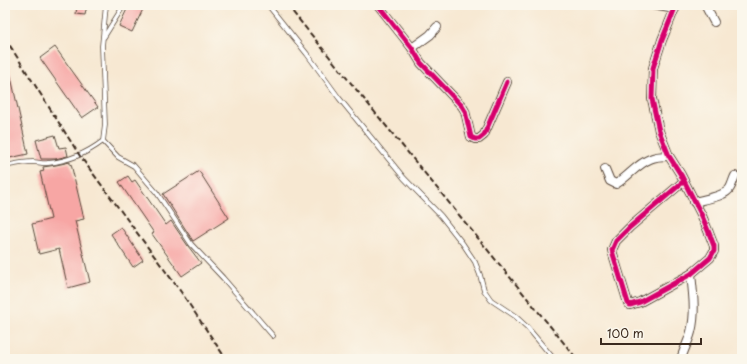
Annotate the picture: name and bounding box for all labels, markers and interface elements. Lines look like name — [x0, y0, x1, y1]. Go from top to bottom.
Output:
scale bar — [601, 320, 701, 346]
text: 100 m — [607, 324, 644, 342]

